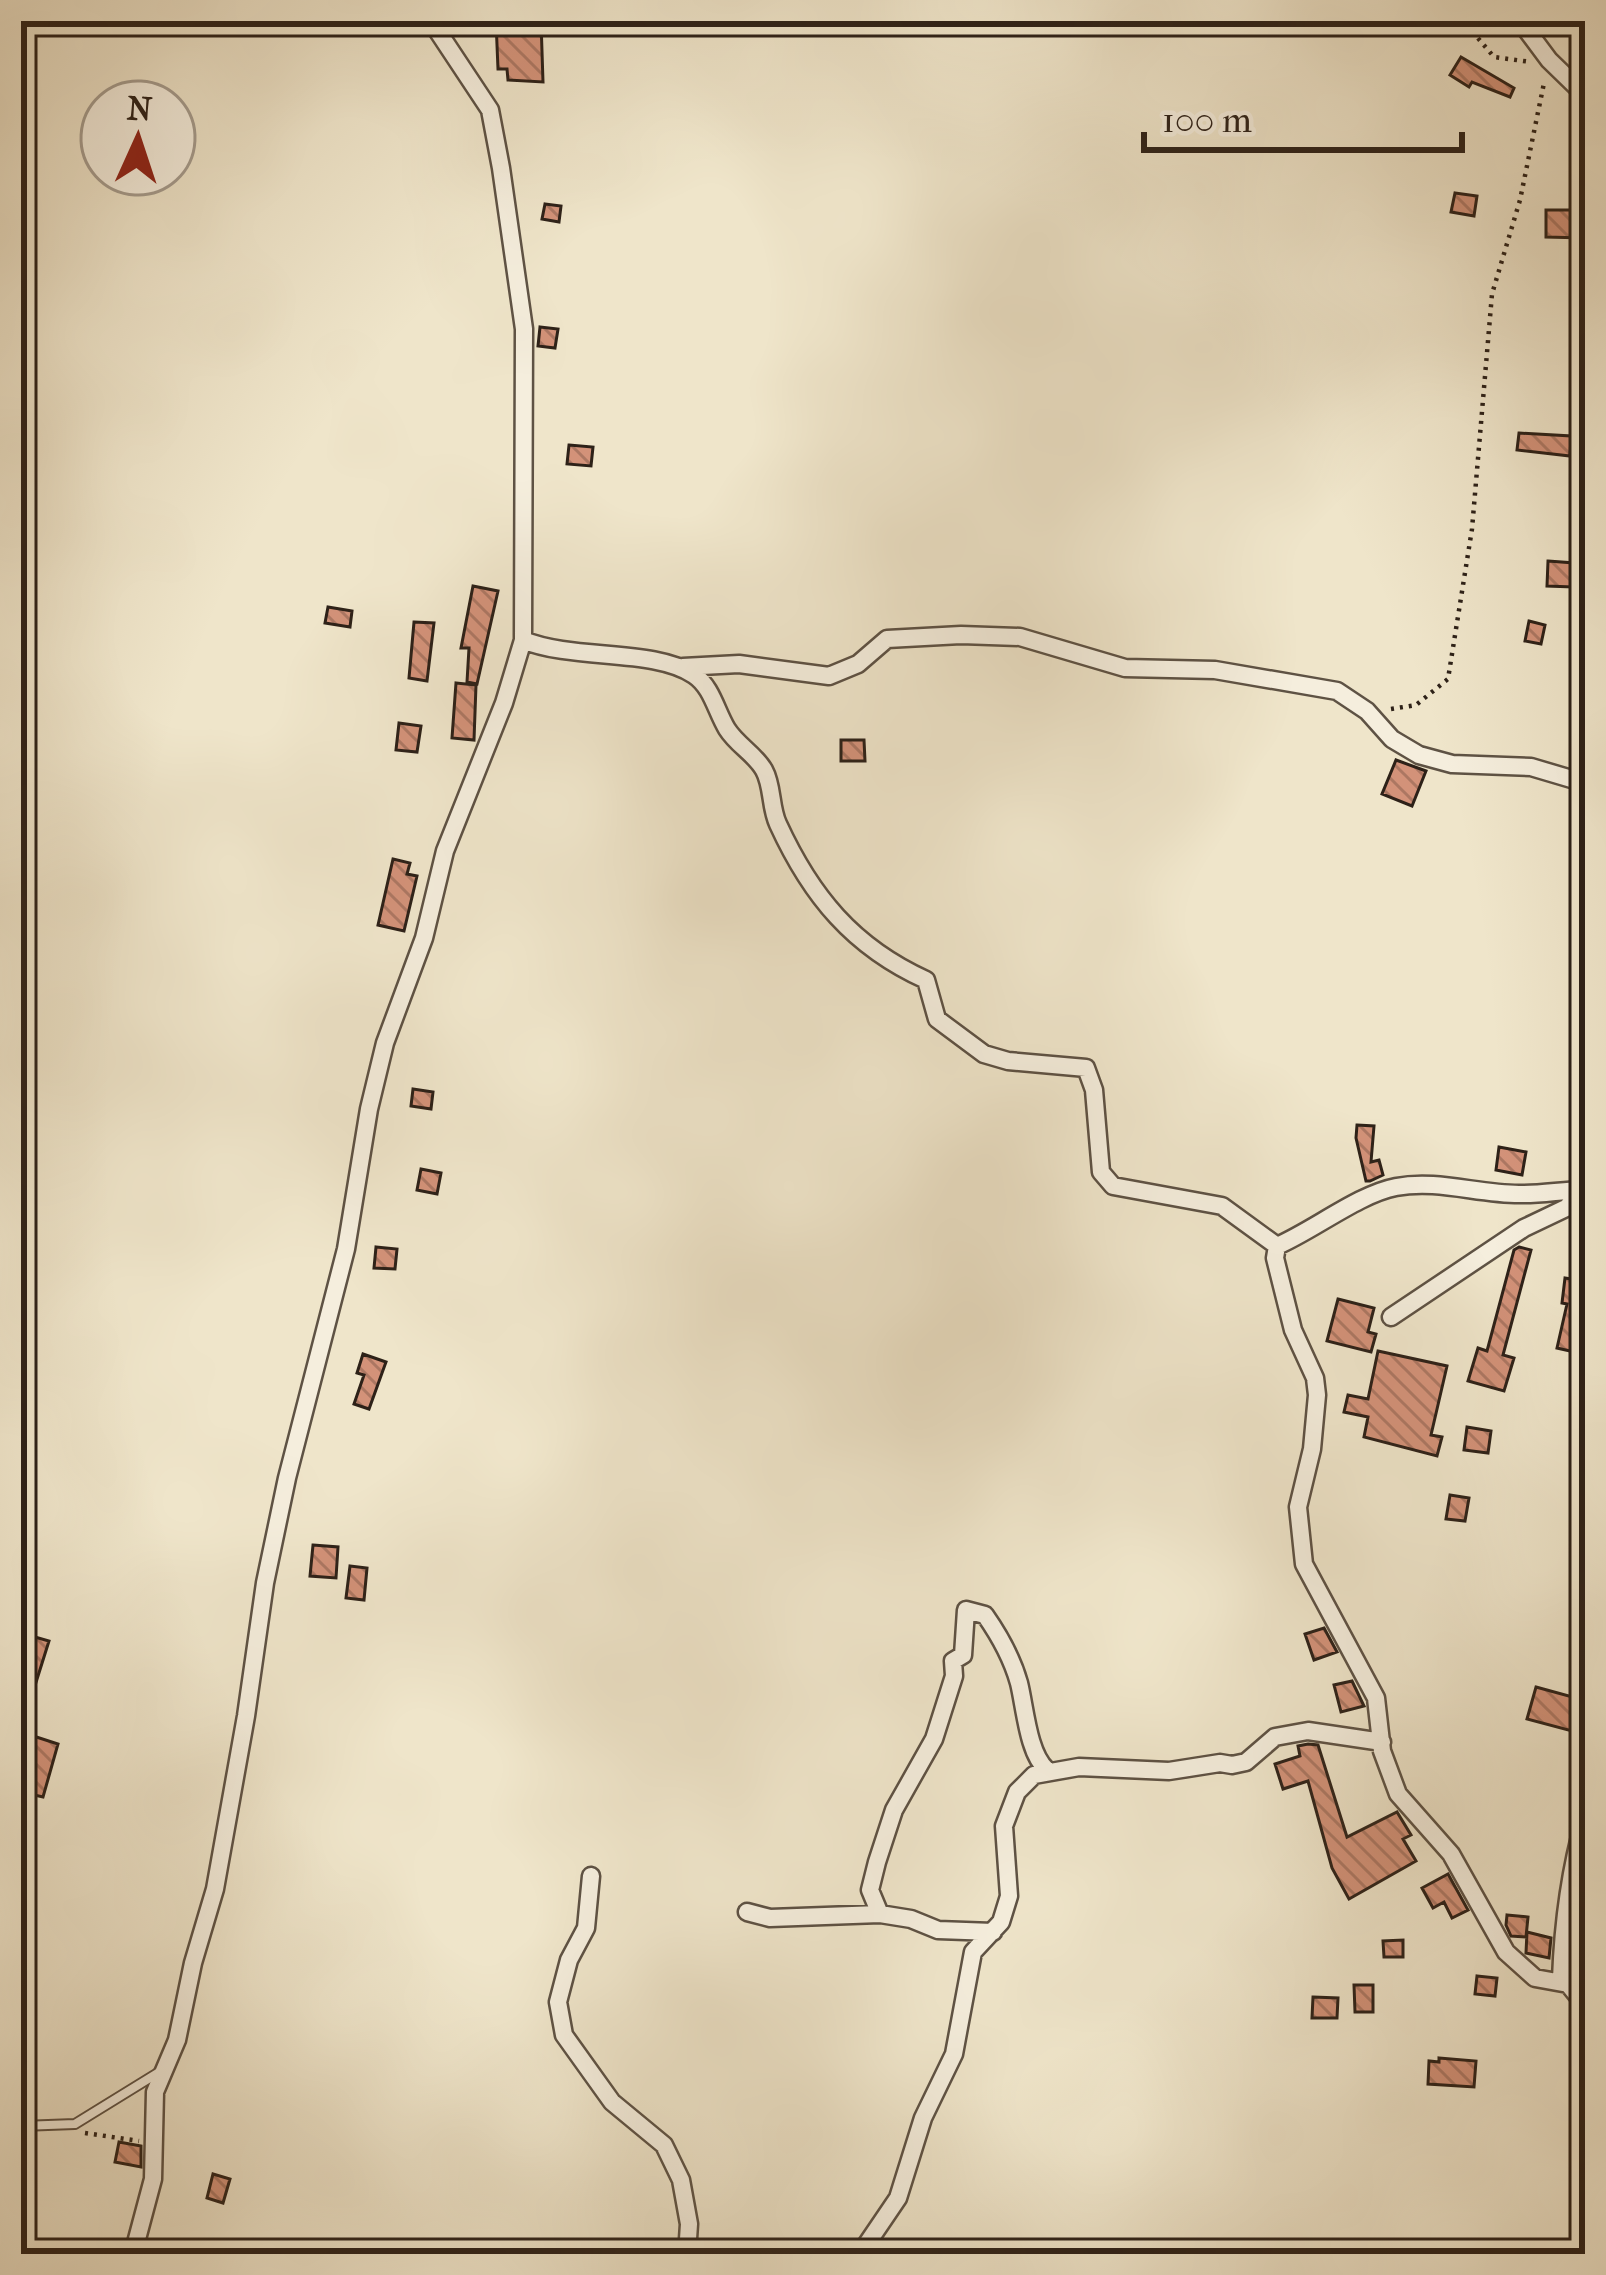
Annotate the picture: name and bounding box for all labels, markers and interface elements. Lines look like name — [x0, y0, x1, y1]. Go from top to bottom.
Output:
north arrow — [78, 78, 198, 198]
scale bar — [1144, 78, 1462, 152]
text: N — [126, 89, 153, 130]
text: 100 m — [1162, 99, 1252, 141]

